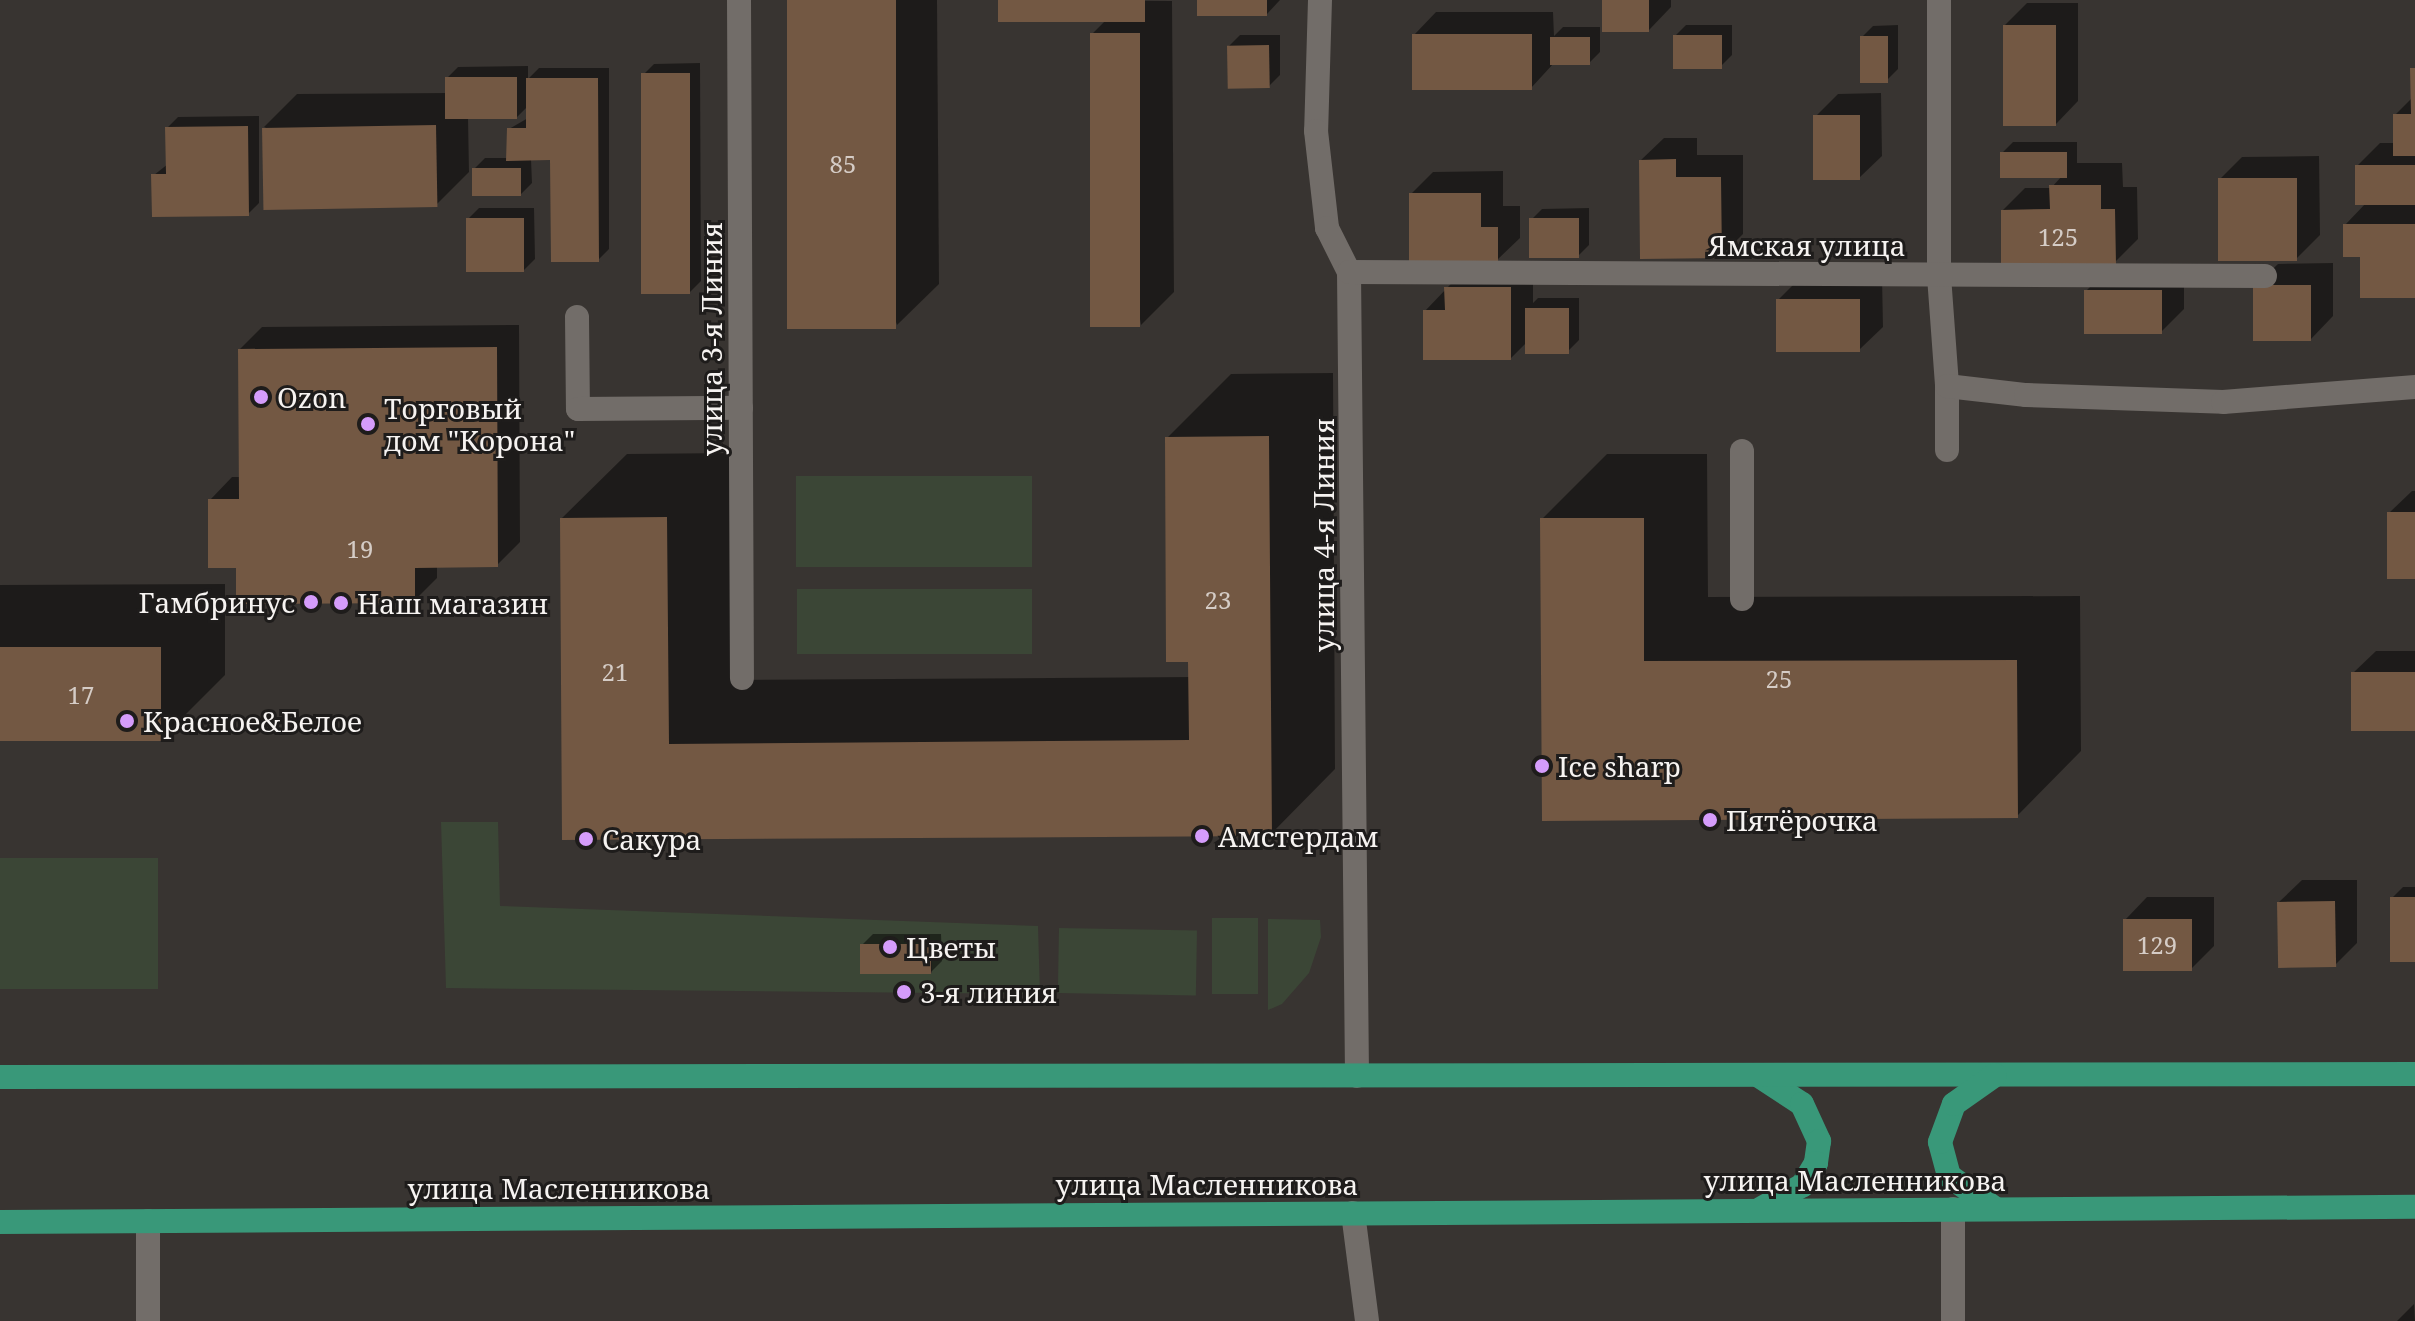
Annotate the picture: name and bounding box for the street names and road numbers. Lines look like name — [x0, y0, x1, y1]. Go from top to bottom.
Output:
street label: улица 3-я Линия — [694, 222, 728, 456]
street label: Ямская улица — [1708, 228, 1906, 262]
street label: улица 4-я Линия — [1306, 418, 1340, 652]
street label: улица Масленникова — [1704, 1163, 2006, 1197]
street label: улица Масленникова — [1056, 1167, 1358, 1201]
street label: улица Масленникова — [408, 1171, 710, 1205]

